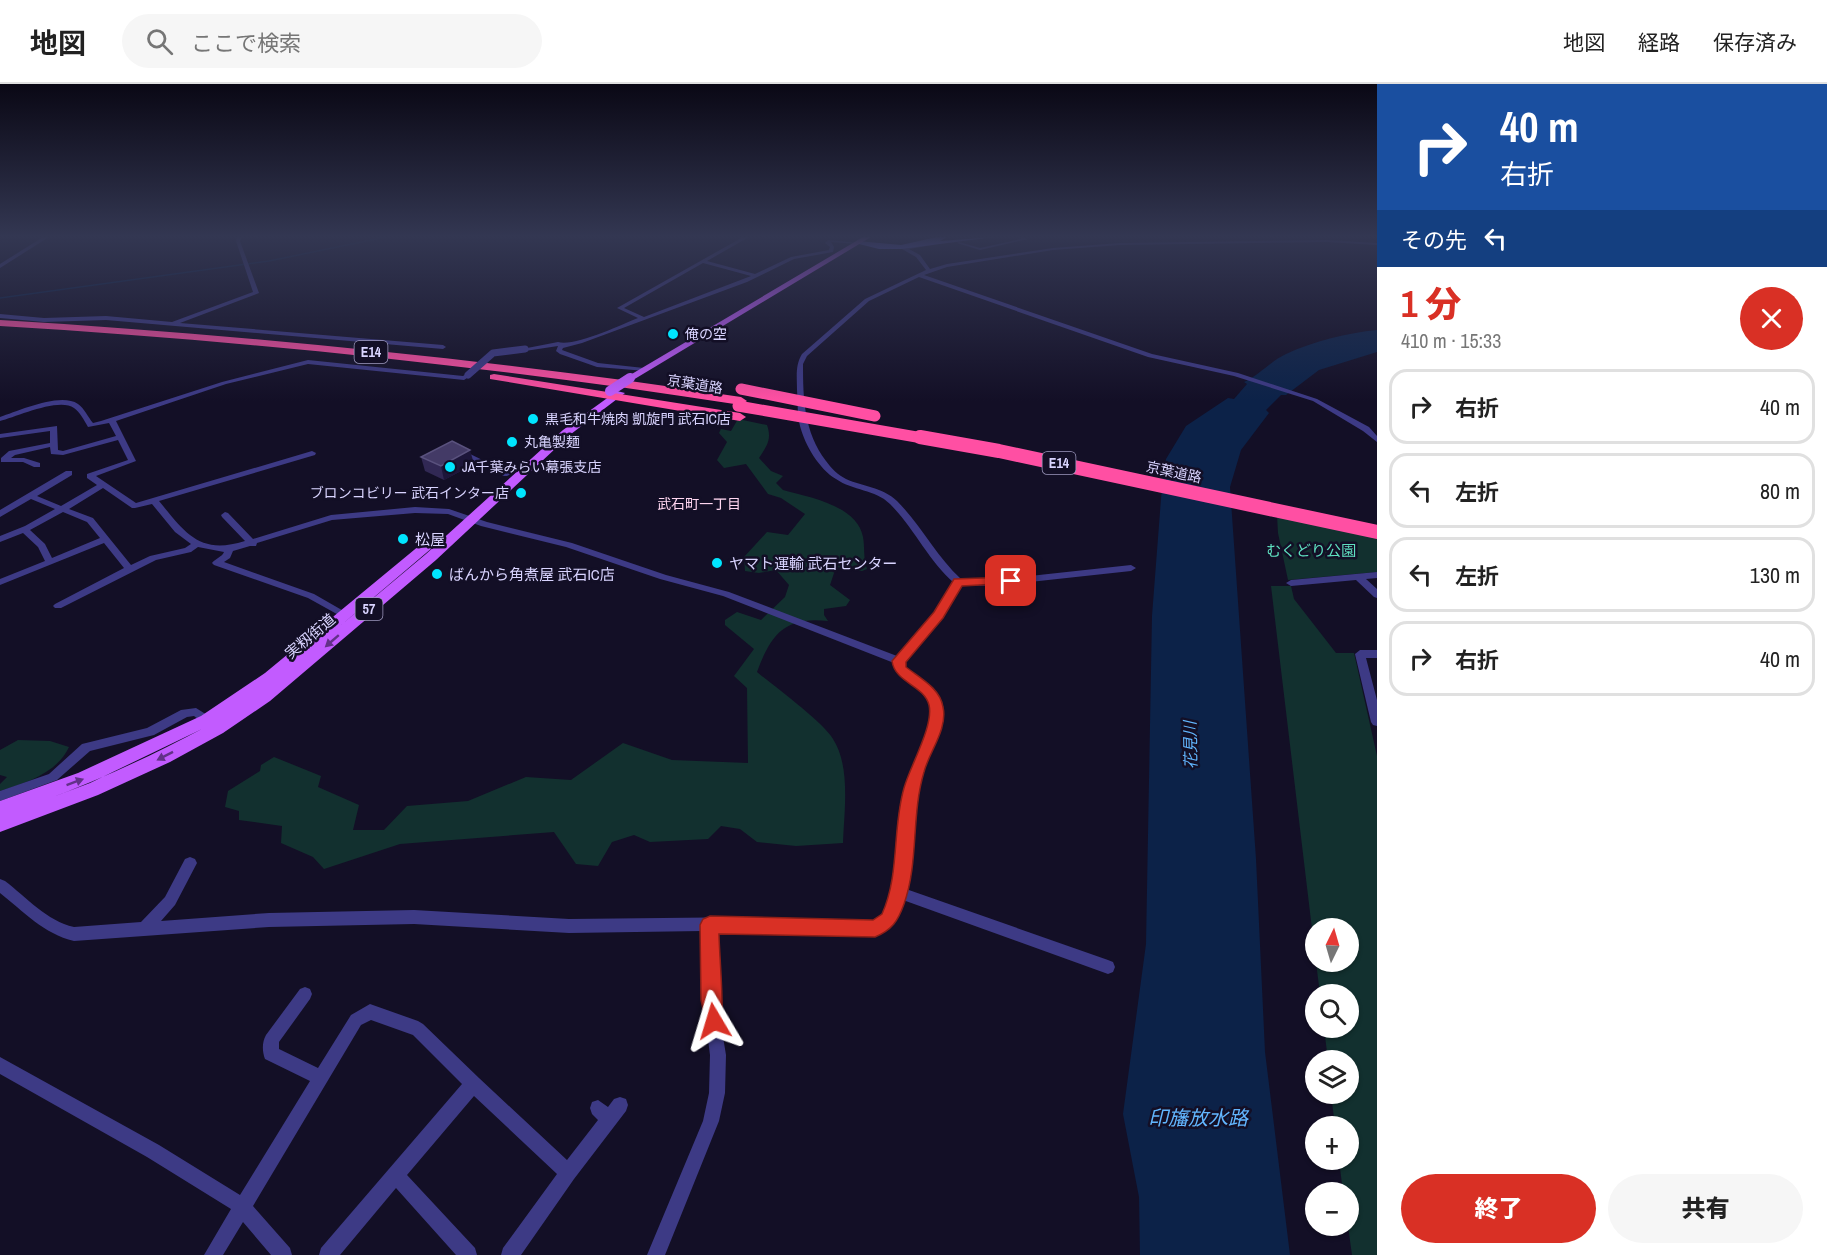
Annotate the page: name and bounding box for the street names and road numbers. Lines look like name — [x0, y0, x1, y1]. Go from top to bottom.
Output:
road number: E14 — [354, 341, 388, 363]
street label: 京葉道路 — [666, 371, 724, 397]
road number: E14 — [1042, 452, 1076, 474]
street label: 京葉道路 — [1145, 457, 1203, 487]
road number: 57 — [356, 598, 382, 620]
street label: 実籾街道 — [280, 609, 340, 663]

